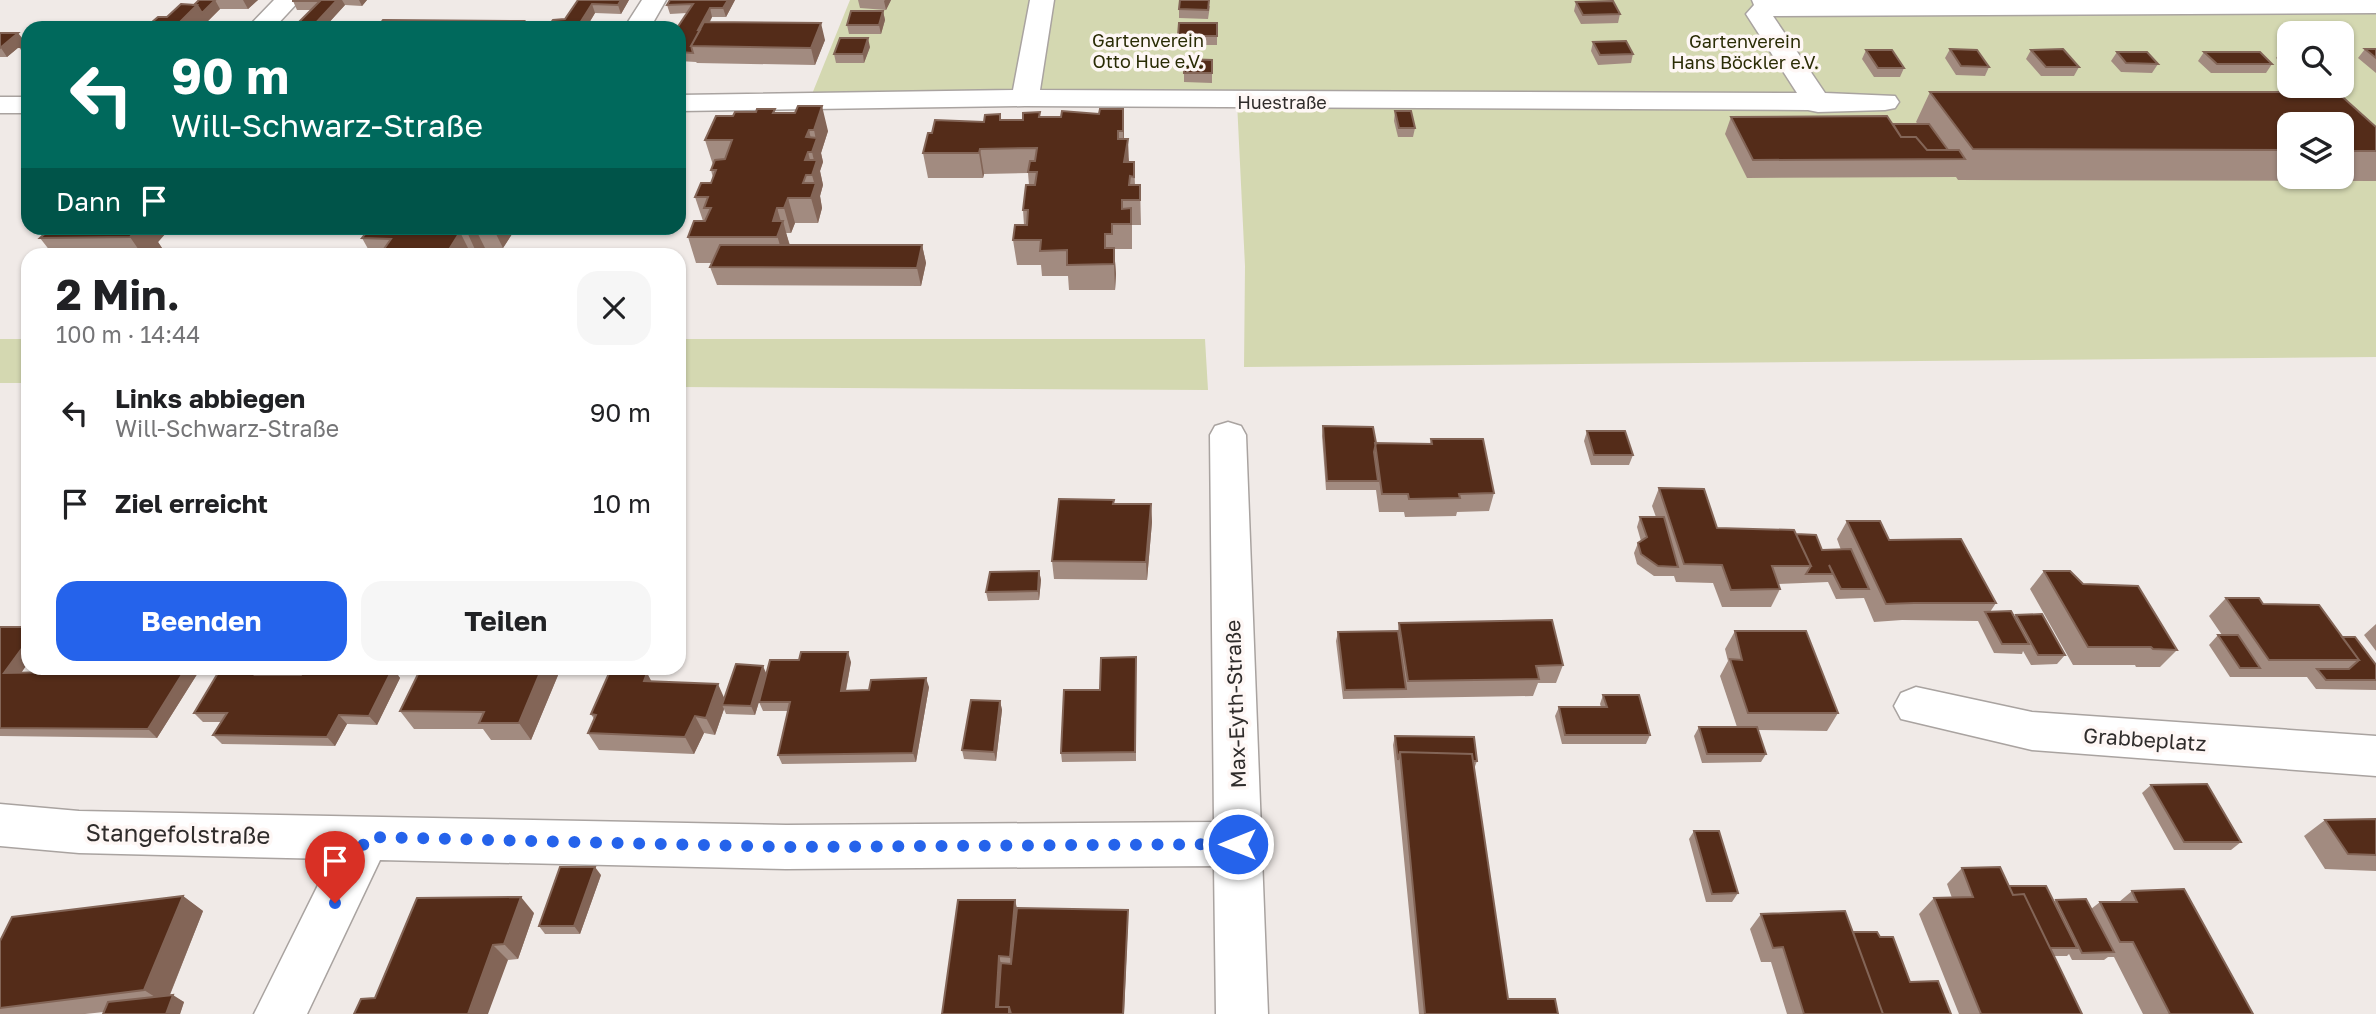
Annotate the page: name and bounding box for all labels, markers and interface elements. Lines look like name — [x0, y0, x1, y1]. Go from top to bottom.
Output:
map controls — [2277, 21, 2354, 189]
button: search — [2277, 21, 2354, 98]
park label: Gartenverein Otto Hue e.V. — [1092, 29, 1204, 72]
park label: Gartenverein Hans Böckler e.V. — [1671, 30, 1819, 73]
text: 90 m — [171, 46, 289, 105]
icon: left — [56, 49, 147, 140]
street label: Huestraße — [1237, 91, 1327, 113]
text: Will-Schwarz-Straße — [171, 106, 483, 144]
button: layers — [2277, 112, 2354, 189]
icon: arrive — [135, 182, 173, 220]
text: Dann — [56, 186, 121, 217]
text: 2 Min. — [56, 269, 180, 319]
button: close — [577, 271, 651, 345]
text: 100 m · 14:44 — [56, 320, 200, 348]
text: Links abbiegen — [115, 383, 305, 414]
icon: left — [56, 394, 94, 432]
text: 90 m — [590, 397, 651, 428]
text: Will-Schwarz-Straße — [115, 414, 339, 442]
icon: arrive — [56, 485, 94, 523]
text: Ziel erreicht — [115, 488, 268, 519]
text: 10 m — [593, 488, 651, 519]
button: Beenden — [56, 581, 347, 661]
button: Teilen — [361, 581, 651, 661]
street label: Max-Eyth-Straße — [1219, 619, 1251, 789]
street label: Grabbeplatz — [2083, 722, 2207, 756]
position arrow — [1201, 807, 1275, 881]
street label: Stangefolstraße — [85, 817, 271, 849]
pin — [305, 831, 365, 903]
icon: arrive — [316, 842, 354, 880]

